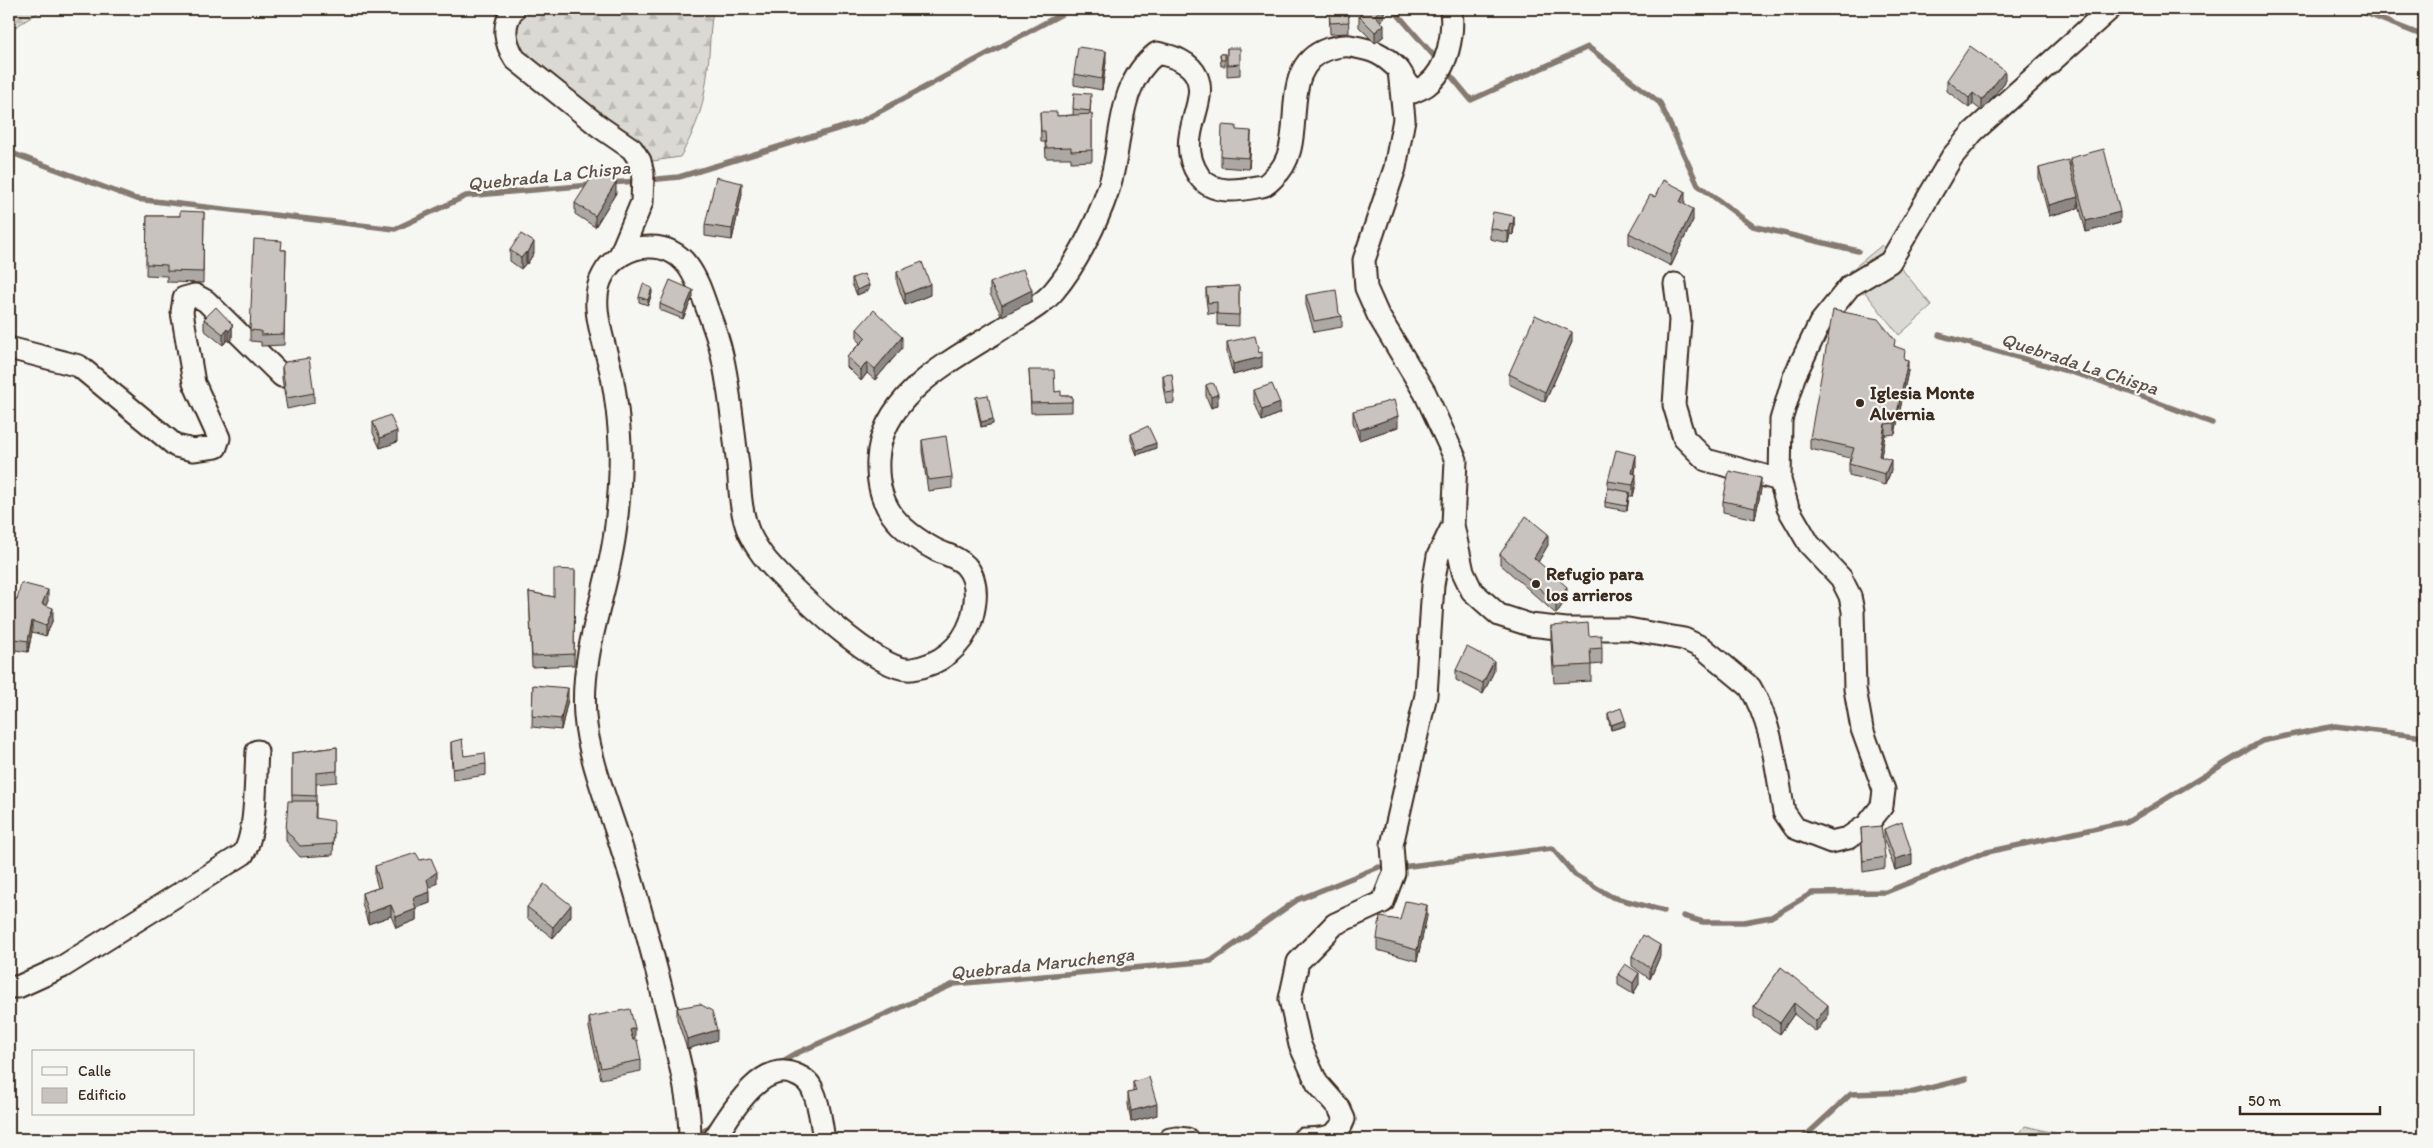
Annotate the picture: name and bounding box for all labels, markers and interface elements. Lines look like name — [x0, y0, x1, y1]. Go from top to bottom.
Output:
water label: Quebrada La Chispa — [466, 155, 632, 195]
water label: Quebrada La Chispa — [1998, 327, 2161, 400]
place label: Iglesia Monte Alvernia — [1869, 382, 1975, 425]
marker: Iglesia Monte Alvernia — [1854, 397, 1866, 409]
place label: Refugio para los arrieros — [1546, 563, 1645, 606]
marker: Refugio para los arrieros — [1530, 578, 1542, 590]
water label: Quebrada Maruchenga — [949, 942, 1136, 985]
legend — [32, 1050, 195, 1116]
text: Calle — [78, 1062, 111, 1080]
scale bar — [2240, 1083, 2380, 1115]
text: Edificio — [78, 1086, 126, 1104]
text: 50 m — [2248, 1092, 2281, 1110]

